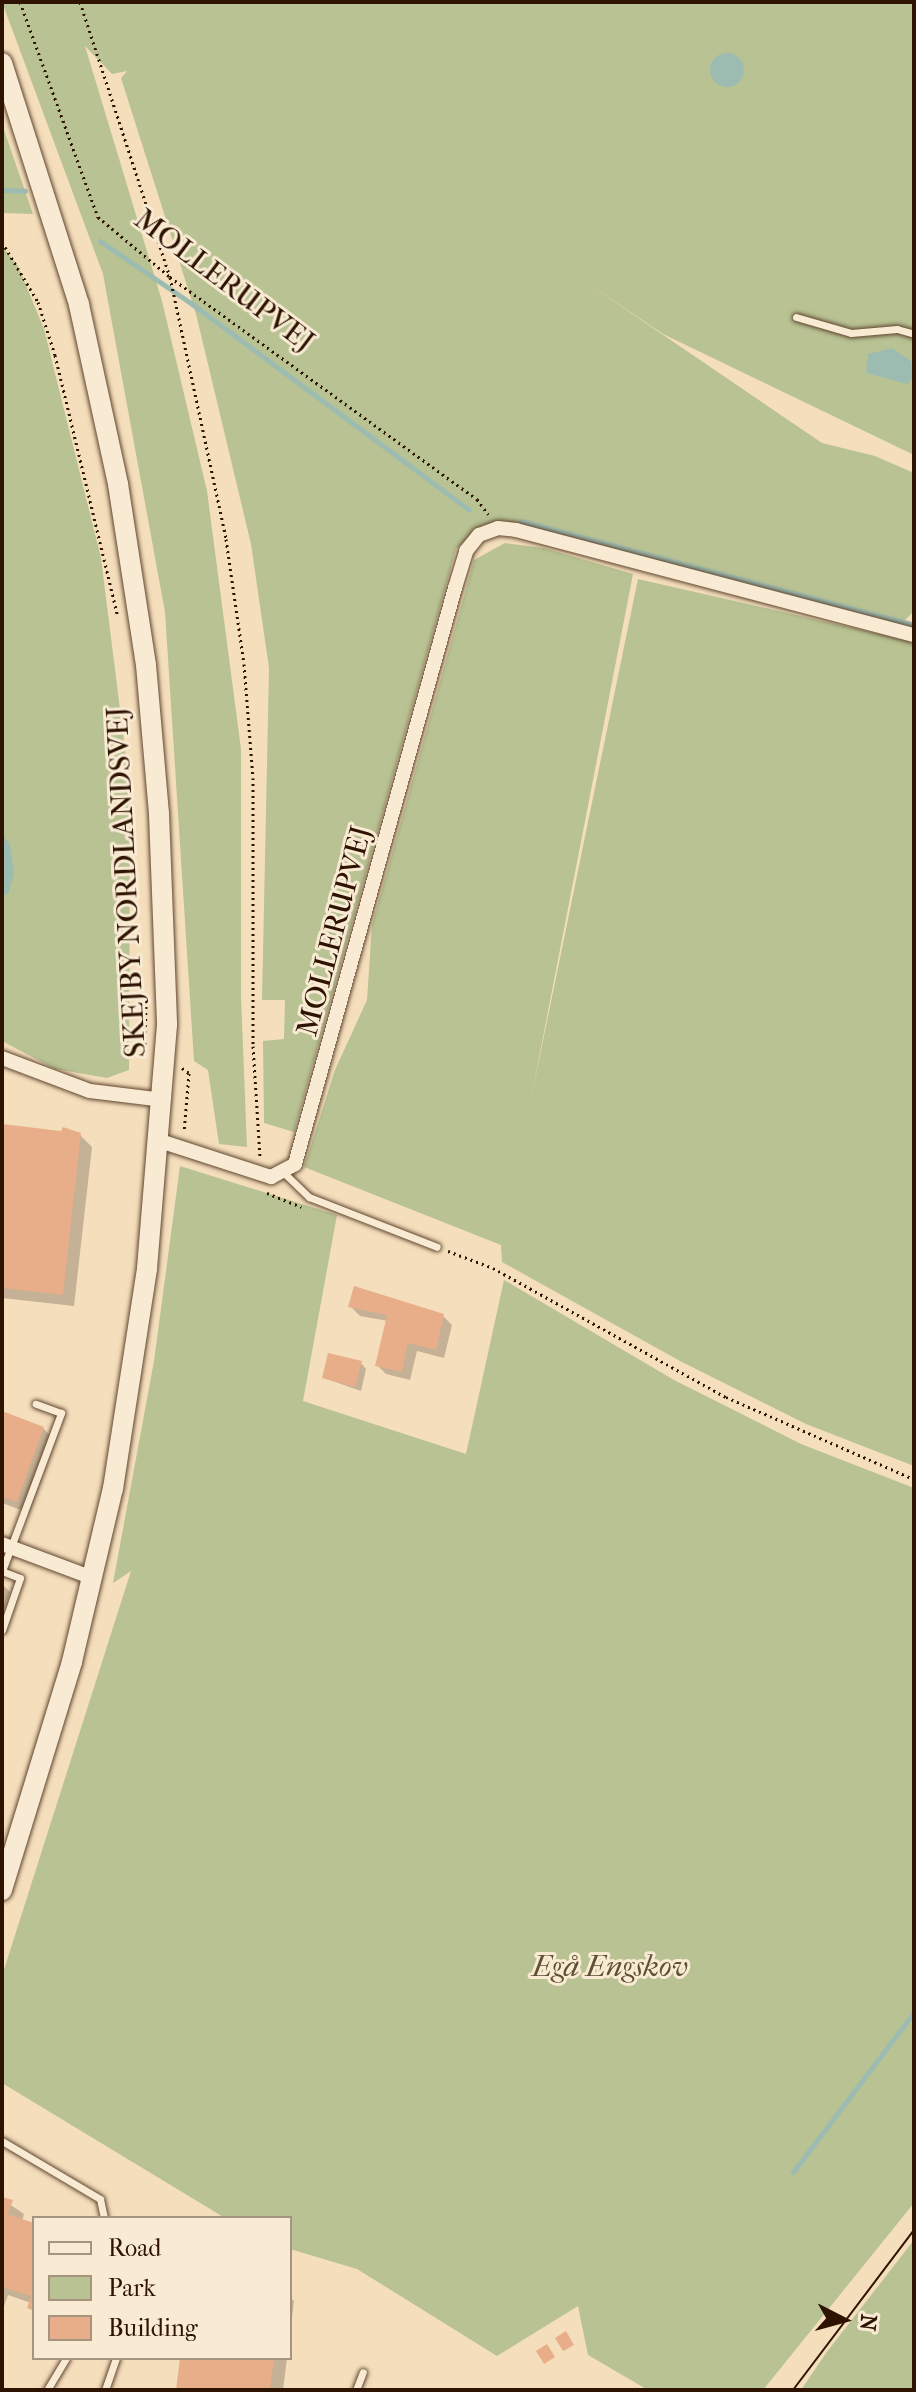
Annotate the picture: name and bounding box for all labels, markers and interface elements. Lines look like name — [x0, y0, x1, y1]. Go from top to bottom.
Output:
street label: MOLLERUPVEJ — [127, 202, 321, 360]
street label: SKEJBY NORDLANDSVEJ — [100, 706, 154, 1058]
street label: MOLLERUPVEJ — [290, 822, 380, 1040]
park label: Egå Engskov — [532, 1949, 688, 1985]
legend — [32, 2216, 292, 2360]
text: Road — [108, 2234, 161, 2262]
text: Park — [108, 2274, 156, 2302]
north arrow — [804, 2280, 884, 2360]
text: N — [854, 2313, 882, 2332]
text: Building — [108, 2314, 198, 2342]

